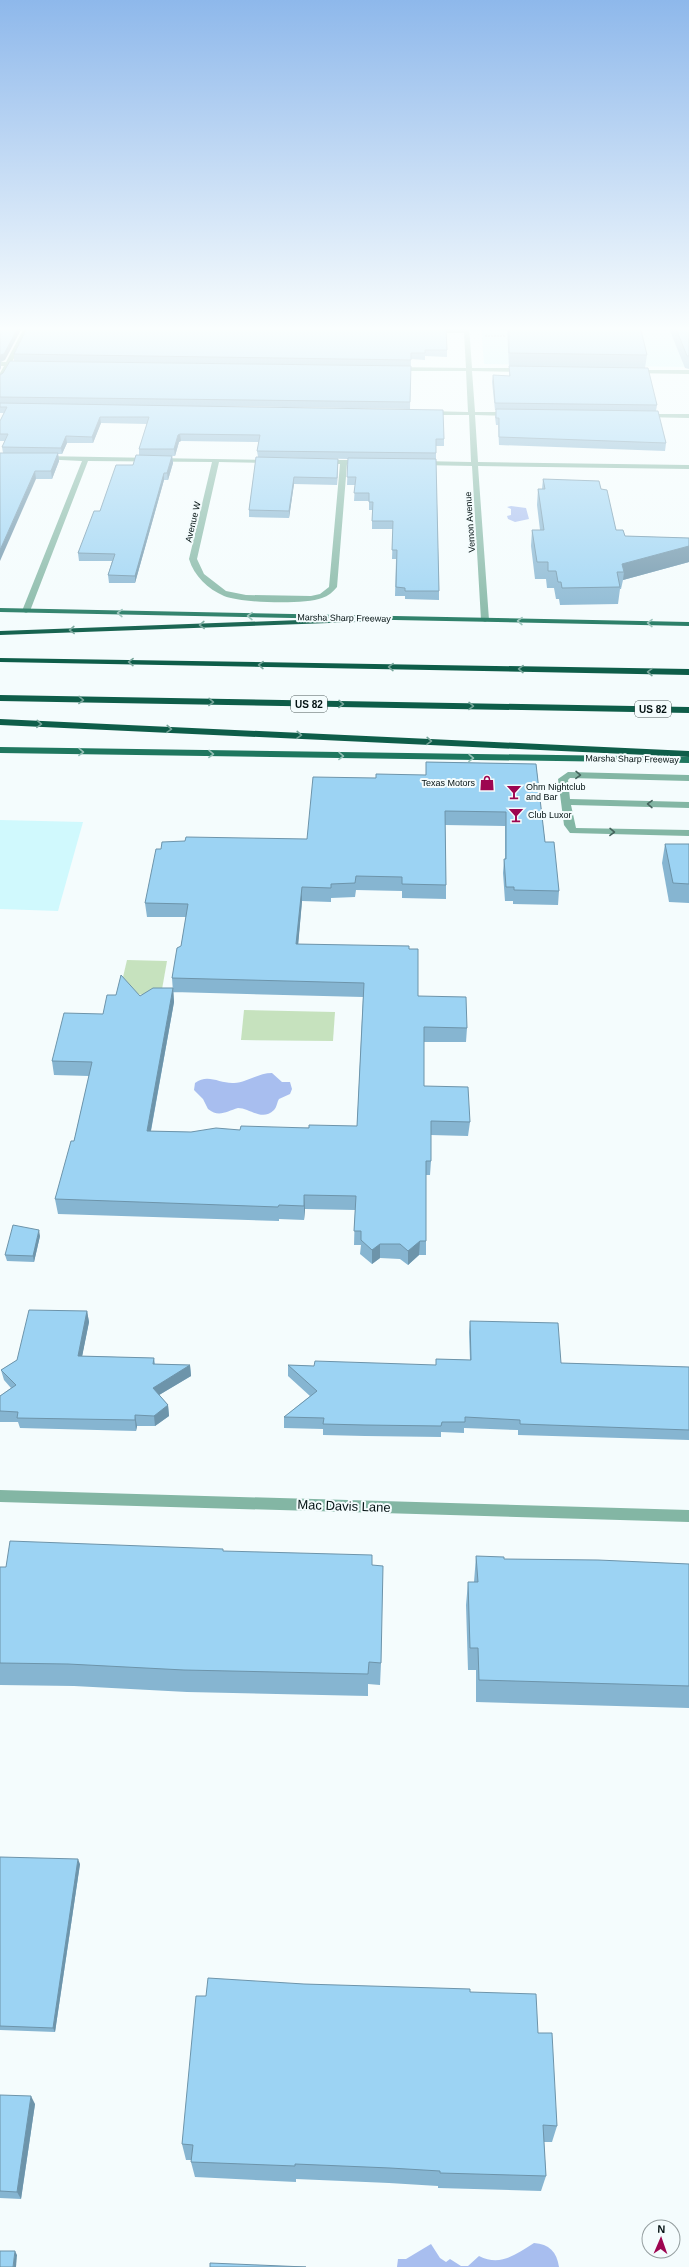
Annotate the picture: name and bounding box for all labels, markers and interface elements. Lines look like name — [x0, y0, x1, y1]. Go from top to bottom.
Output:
street label: Vernon Avenue — [463, 491, 477, 553]
street label: Avenue W — [183, 500, 203, 543]
one-way arrow — [117, 609, 123, 618]
one-way arrow — [247, 612, 253, 620]
street label: Marsha Sharp Freeway — [297, 612, 391, 624]
one-way arrow — [517, 616, 523, 625]
one-way arrow — [647, 619, 653, 627]
one-way arrow — [199, 621, 205, 630]
one-way arrow — [69, 626, 75, 634]
one-way arrow — [128, 658, 134, 666]
one-way arrow — [258, 660, 264, 669]
one-way arrow — [388, 663, 394, 671]
one-way arrow — [518, 665, 524, 673]
one-way arrow — [647, 667, 653, 676]
one-way arrow — [78, 696, 84, 704]
road number: US 82 — [291, 696, 327, 712]
one-way arrow — [208, 698, 214, 706]
one-way arrow — [338, 700, 344, 708]
road number: US 82 — [635, 701, 671, 717]
one-way arrow — [468, 702, 474, 710]
one-way arrow — [36, 719, 42, 728]
one-way arrow — [166, 725, 172, 734]
one-way arrow — [296, 731, 302, 740]
one-way arrow — [426, 737, 432, 745]
one-way arrow — [78, 748, 84, 756]
one-way arrow — [208, 750, 214, 758]
one-way arrow — [338, 752, 344, 760]
street label: Marsha Sharp Freeway — [585, 753, 679, 765]
one-way arrow — [468, 754, 474, 762]
one-way arrow — [575, 771, 581, 779]
shop icon: Texas Motors — [478, 774, 496, 792]
place label: Texas Motors — [421, 778, 475, 788]
place label: Ohm Nightclub and Bar — [526, 782, 586, 802]
bar icon: Ohm Nightclub and Bar — [505, 783, 523, 801]
one-way arrow — [647, 800, 653, 808]
bar icon: Club Luxor — [507, 806, 525, 824]
place label: Club Luxor — [528, 810, 572, 820]
one-way arrow — [609, 827, 615, 836]
street label: Mac Davis Lane — [297, 1497, 391, 1515]
north arrow — [641, 2219, 681, 2259]
text: N — [657, 2223, 666, 2235]

